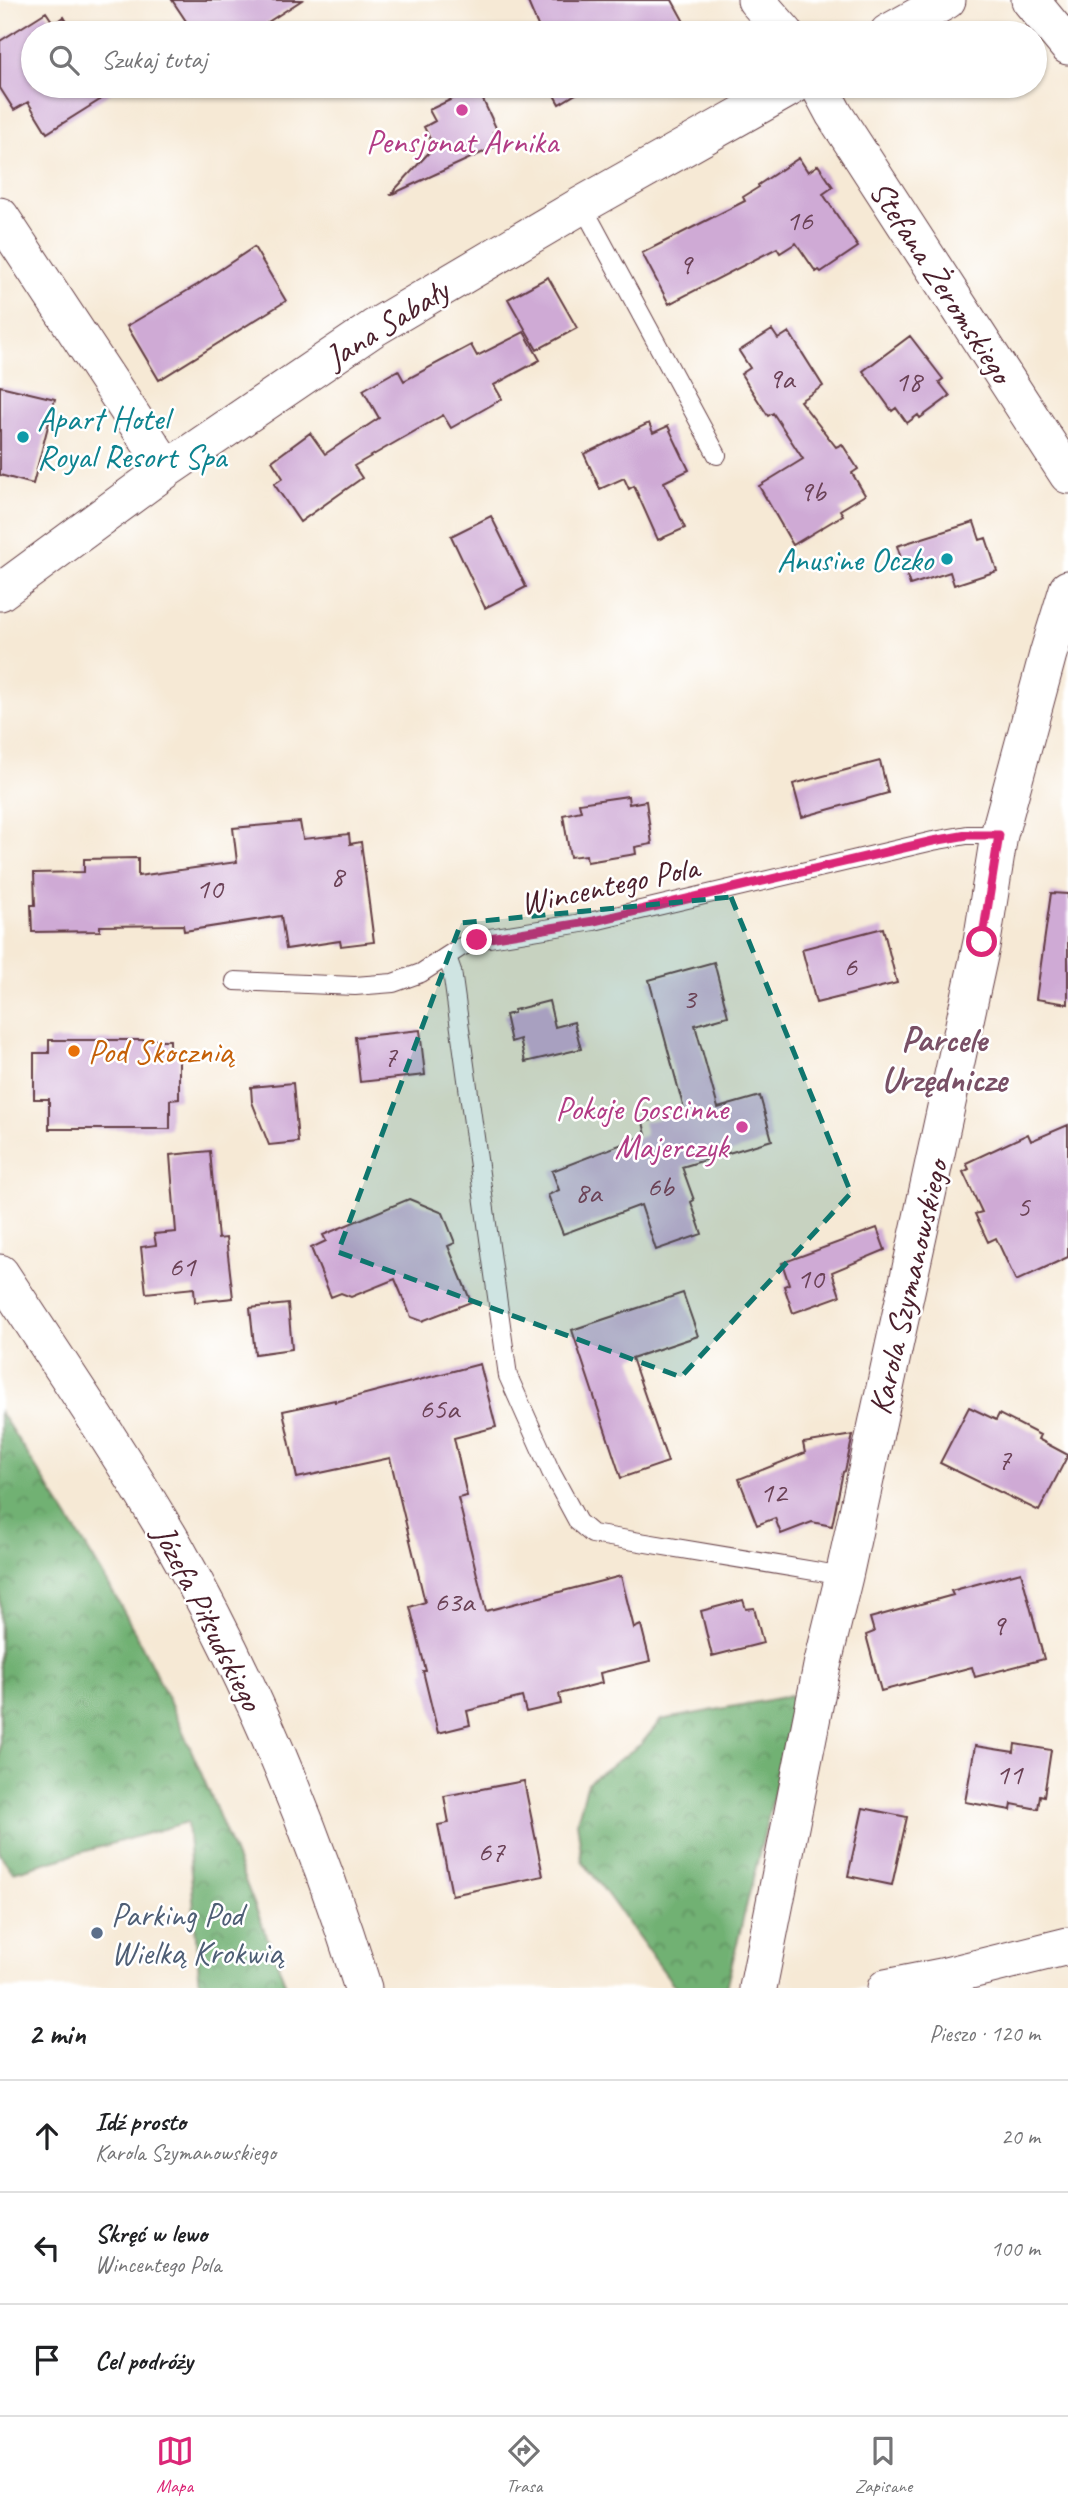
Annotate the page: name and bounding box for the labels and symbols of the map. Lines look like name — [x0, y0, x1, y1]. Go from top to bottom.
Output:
marker: Pensjonat Arnika — [454, 102, 470, 118]
place label: Pensjonat Arnika — [366, 121, 560, 163]
street label: Stefana Żeromskiego — [860, 172, 1024, 393]
house number: 16 — [786, 201, 814, 239]
house number: 9 — [678, 245, 694, 283]
street label: Jana Sabały — [315, 268, 458, 379]
house number: 9a — [768, 359, 796, 397]
house number: 18 — [895, 362, 924, 400]
place label: Apart Hotel Royal Resort Spa — [37, 398, 228, 478]
marker: Apart Hotel Royal Resort Spa — [15, 429, 31, 445]
house number: 9b — [799, 472, 827, 510]
place label: Anusine Oczko — [777, 539, 935, 581]
marker: Anusine Oczko — [939, 551, 955, 567]
street label: Wincentego Pola — [516, 845, 705, 924]
house number: 8 — [330, 857, 346, 895]
house number: 10 — [196, 869, 225, 907]
route end — [461, 924, 492, 955]
route start — [966, 926, 997, 957]
house number: 6 — [843, 947, 858, 985]
house number: 3 — [682, 979, 698, 1017]
district label: Parcele Urzędnicze — [881, 1017, 1009, 1102]
place label: Pod Skocznią — [88, 1031, 235, 1073]
house number: 7 — [383, 1037, 398, 1075]
marker: Pod Skocznią — [66, 1043, 82, 1059]
place label: Pokoje Goscinne Majerczyk — [556, 1088, 730, 1168]
marker: Pokoje Goscinne Majerczyk — [734, 1119, 750, 1135]
street label: Karola Szymanowskiego — [858, 1153, 958, 1418]
house number: 6b — [647, 1167, 675, 1205]
house number: 8a — [575, 1173, 603, 1211]
house number: 5 — [1016, 1187, 1031, 1225]
house number: 61 — [169, 1247, 197, 1285]
house number: 10 — [797, 1259, 826, 1297]
house number: 65a — [419, 1389, 461, 1427]
house number: 7 — [997, 1440, 1012, 1478]
house number: 12 — [760, 1473, 789, 1511]
street label: Józefa Piłsudskiego — [143, 1516, 274, 1719]
house number: 63a — [434, 1582, 476, 1620]
house number: 9 — [991, 1606, 1007, 1644]
house number: 11 — [996, 1755, 1024, 1793]
house number: 67 — [478, 1832, 506, 1870]
place label: Parking Pod Wielką Krokwią — [111, 1894, 285, 1974]
marker: Parking Pod Wielką Krokwią — [89, 1925, 105, 1941]

